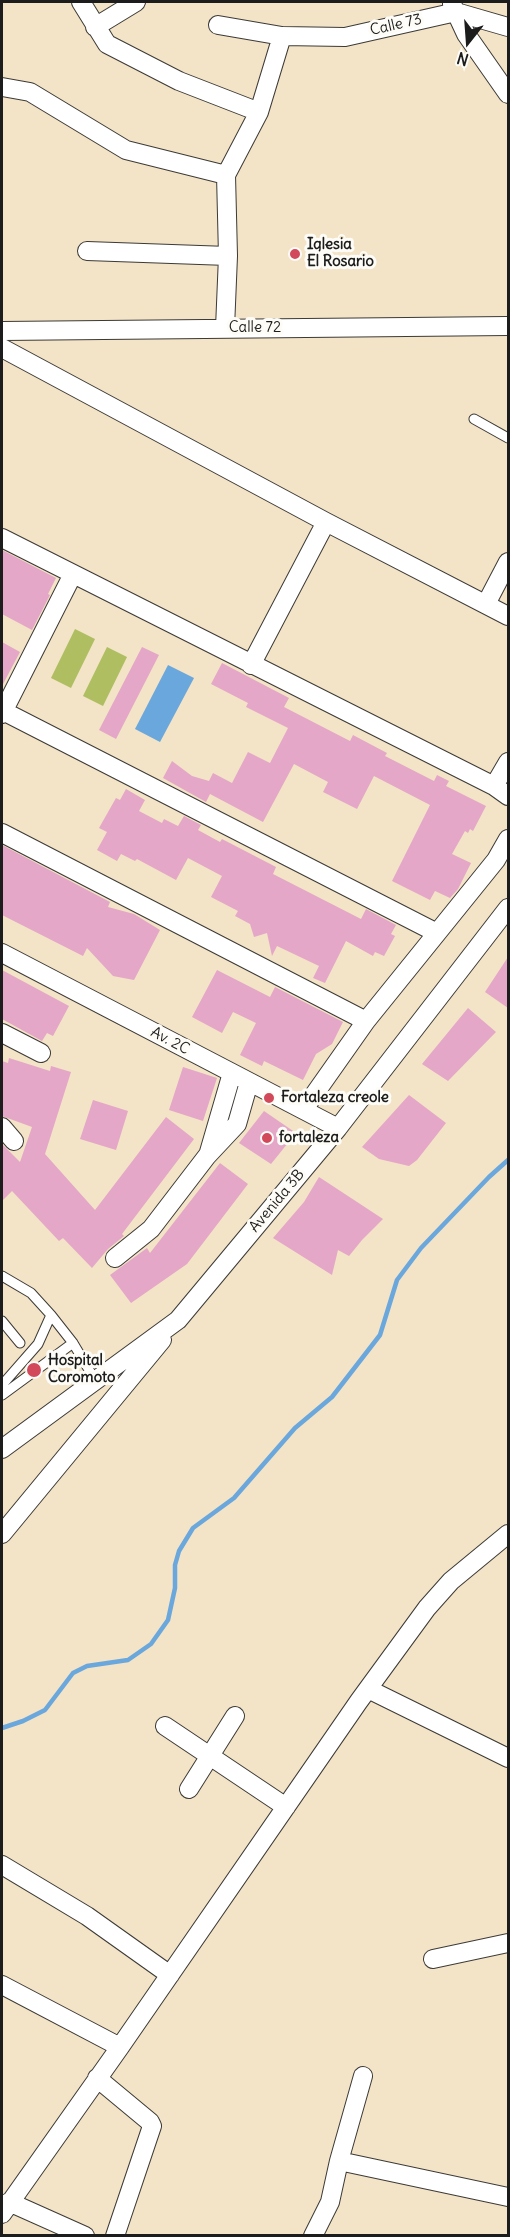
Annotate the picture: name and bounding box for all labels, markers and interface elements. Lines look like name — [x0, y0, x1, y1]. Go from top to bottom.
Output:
street label: Calle 73 — [368, 10, 424, 40]
north arrow — [438, 12, 498, 72]
text: N — [455, 48, 471, 70]
place label: Iglesia El Rosario — [307, 236, 374, 271]
marker: Iglesia El Rosario — [288, 247, 302, 261]
street label: Calle 72 — [229, 319, 281, 337]
street label: Av. 2C — [148, 1023, 192, 1059]
place label: Fortaleza creole — [281, 1089, 389, 1107]
marker: Fortaleza creole — [262, 1091, 276, 1105]
place label: fortaleza — [279, 1129, 339, 1147]
marker: fortaleza — [260, 1131, 274, 1145]
street label: Avenida 3B — [246, 1166, 308, 1236]
place label: Hospital Coromoto — [48, 1352, 116, 1387]
marker: Hospital Coromoto — [25, 1361, 43, 1379]

